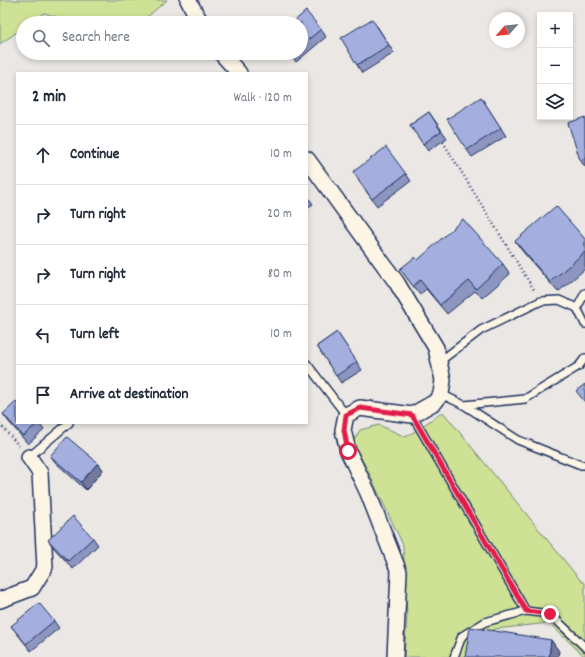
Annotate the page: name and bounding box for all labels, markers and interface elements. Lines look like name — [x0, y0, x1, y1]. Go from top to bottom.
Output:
north arrow — [489, 12, 525, 48]
map controls — [537, 12, 573, 120]
button: + — [537, 12, 573, 48]
search box — [16, 16, 308, 60]
icon: search — [30, 27, 52, 49]
text: Search here — [62, 27, 130, 49]
button: − — [537, 48, 573, 84]
button: layers — [537, 84, 573, 120]
text: 2 min — [32, 86, 66, 110]
text: Walk · 120 m — [234, 89, 292, 108]
icon: ahead — [32, 144, 54, 166]
text: Continue — [70, 144, 119, 166]
text: 10 m — [270, 145, 292, 164]
icon: right — [32, 204, 54, 226]
text: Turn right — [70, 204, 126, 226]
text: 20 m — [267, 205, 292, 224]
icon: right — [32, 264, 54, 286]
text: Turn right — [70, 264, 126, 286]
text: 80 m — [268, 265, 292, 284]
icon: left — [32, 324, 54, 346]
text: Turn left — [70, 324, 119, 346]
text: 10 m — [270, 325, 292, 344]
icon: arrive — [32, 384, 54, 406]
text: Arrive at destination — [70, 384, 188, 406]
route start — [339, 442, 357, 460]
route end — [541, 605, 559, 623]

